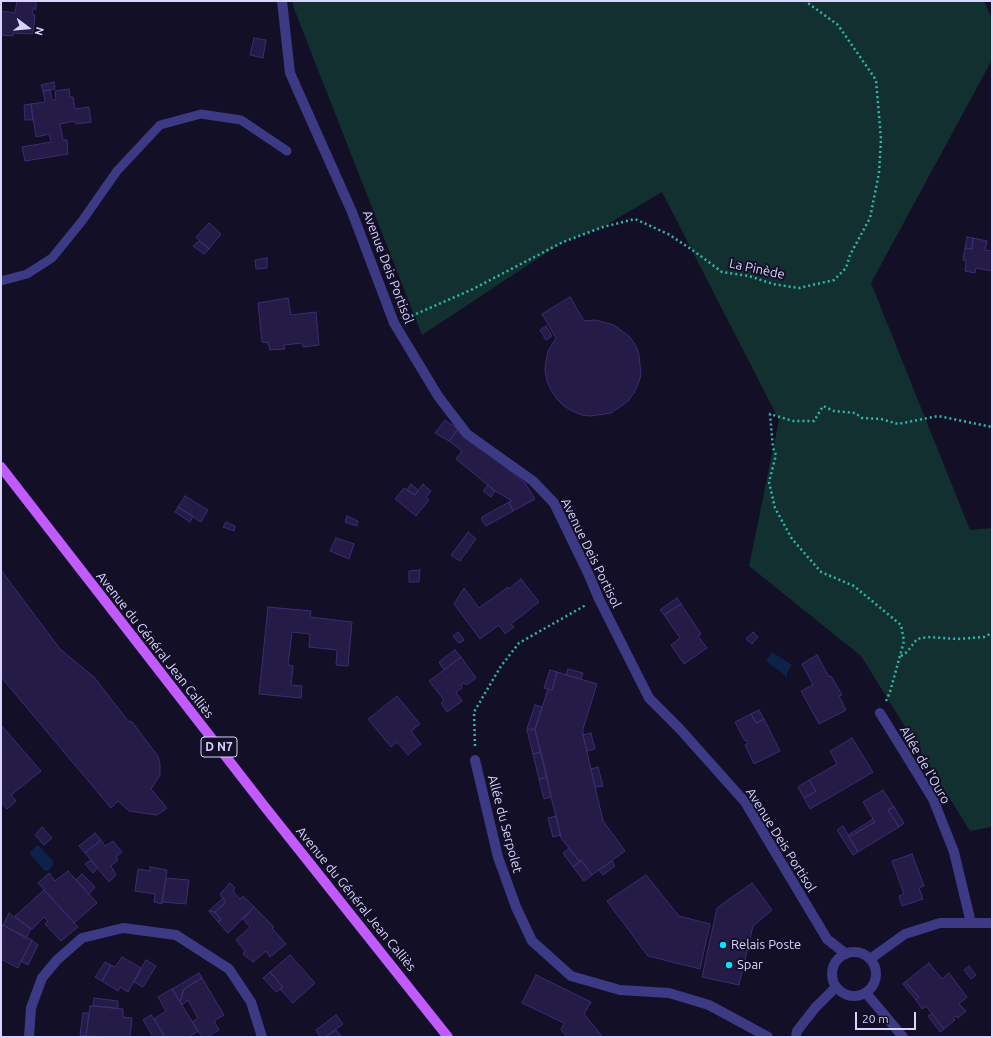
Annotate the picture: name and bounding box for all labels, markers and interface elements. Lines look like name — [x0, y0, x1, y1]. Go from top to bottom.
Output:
north arrow — [8, 8, 48, 48]
text: N — [33, 26, 46, 37]
street label: Avenue Deis Portisol — [359, 208, 417, 326]
street label: La Pinède — [728, 255, 786, 283]
street label: Avenue Deis Portisol — [558, 496, 624, 610]
street label: Avenue du Général Jean Calliès — [93, 569, 217, 721]
street label: Allée de l'Ouro — [897, 724, 953, 806]
road number: D N7 — [201, 737, 237, 757]
street label: Allée du Serpolet — [484, 773, 526, 875]
street label: Avenue Deis Portisol — [743, 785, 819, 895]
street label: Avenue du Général Jean Calliès — [293, 824, 419, 974]
place label: Relais Poste — [731, 937, 801, 953]
marker: Relais Poste — [718, 940, 728, 950]
place label: Spar — [737, 957, 763, 973]
marker: Spar — [724, 960, 734, 970]
scale bar — [857, 1004, 918, 1030]
text: 20 m — [862, 1012, 889, 1025]

